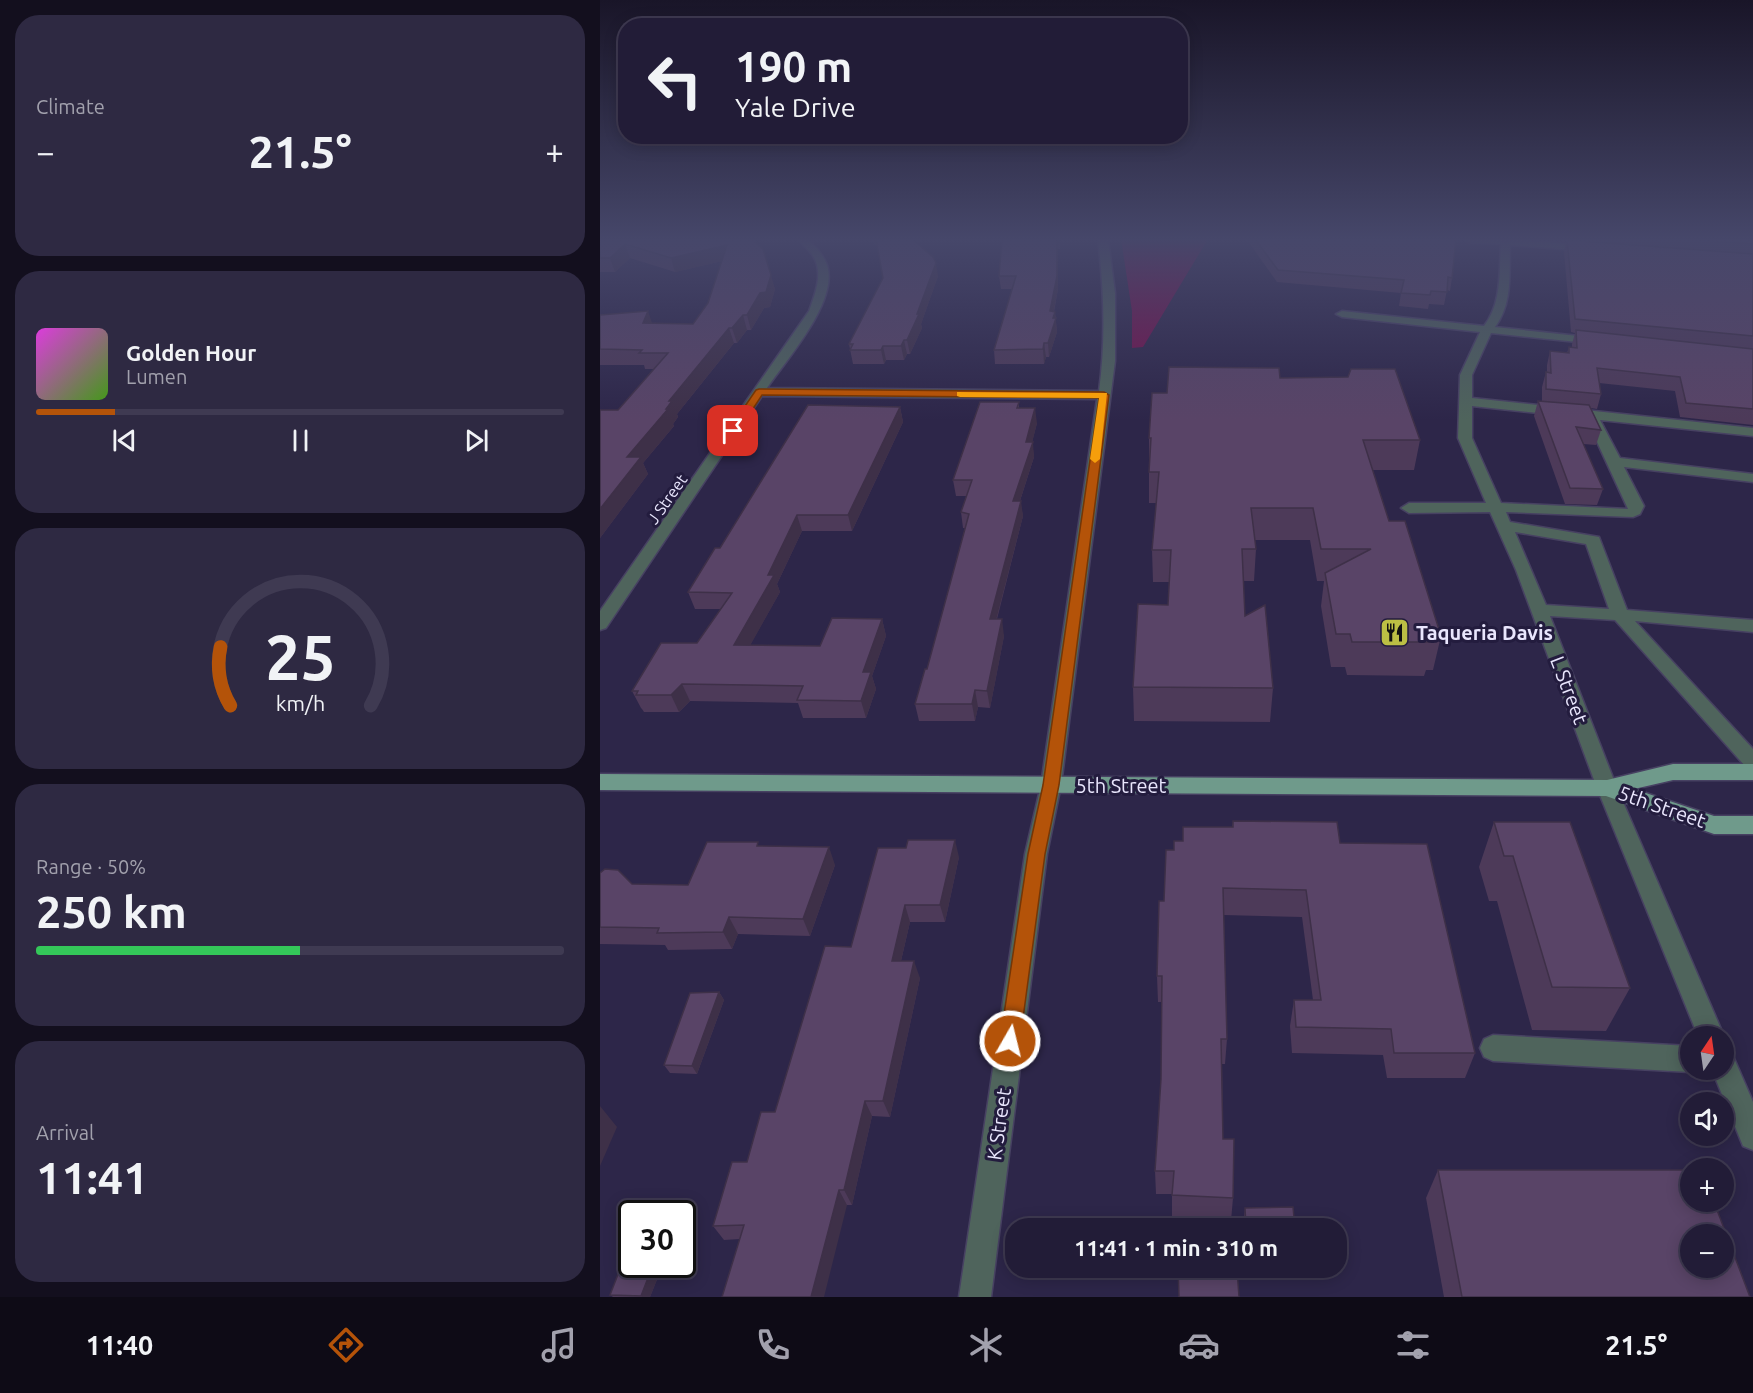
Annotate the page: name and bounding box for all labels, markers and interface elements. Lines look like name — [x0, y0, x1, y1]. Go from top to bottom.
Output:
icon: left — [636, 42, 714, 120]
text: 190 m — [735, 43, 852, 90]
text: Yale Drive — [735, 92, 856, 122]
text: Climate — [36, 95, 105, 118]
text: 21.5° — [248, 126, 352, 177]
text: − — [36, 133, 55, 170]
text: + — [545, 133, 564, 170]
text: Golden Hour — [126, 340, 256, 365]
text: Lumen — [126, 365, 187, 388]
pin — [707, 405, 758, 456]
icon: arrive — [716, 414, 749, 447]
icon: previous — [108, 424, 141, 457]
icon: pause — [284, 424, 317, 457]
icon: next — [460, 424, 493, 457]
street label: J Street — [644, 470, 691, 527]
restaurant icon: Taqueria Davis — [1379, 617, 1411, 649]
place label: Taqueria Davis — [1416, 621, 1553, 644]
text: 25 — [265, 622, 335, 692]
street label: L Street — [1546, 653, 1593, 727]
text: km/h — [275, 691, 325, 715]
street label: 5th Street — [1076, 774, 1167, 797]
street label: 5th Street — [1615, 781, 1709, 832]
text: Range · 50% — [36, 855, 146, 878]
text: 250 km — [36, 886, 187, 937]
position arrow — [978, 1009, 1042, 1073]
north arrow — [1680, 1026, 1734, 1080]
map controls — [1680, 1026, 1734, 1278]
street label: K Street — [982, 1086, 1015, 1161]
button: sound — [1680, 1092, 1734, 1146]
text: Arrival — [36, 1121, 94, 1144]
text: 11:41 — [36, 1152, 149, 1203]
button: + — [1680, 1158, 1734, 1212]
speed limit sign: 30 — [618, 1200, 696, 1278]
button: − — [1680, 1224, 1734, 1278]
text: 11:41 · 1 min · 310 m — [1074, 1235, 1278, 1260]
icon: directions — [325, 1324, 367, 1366]
icon: music — [538, 1324, 580, 1366]
icon: phone — [752, 1324, 794, 1366]
icon: climate — [965, 1324, 1007, 1366]
icon: car — [1178, 1324, 1220, 1366]
icon: filters — [1392, 1324, 1434, 1366]
text: 11:40 — [86, 1330, 153, 1360]
text: 21.5° — [1605, 1330, 1667, 1360]

